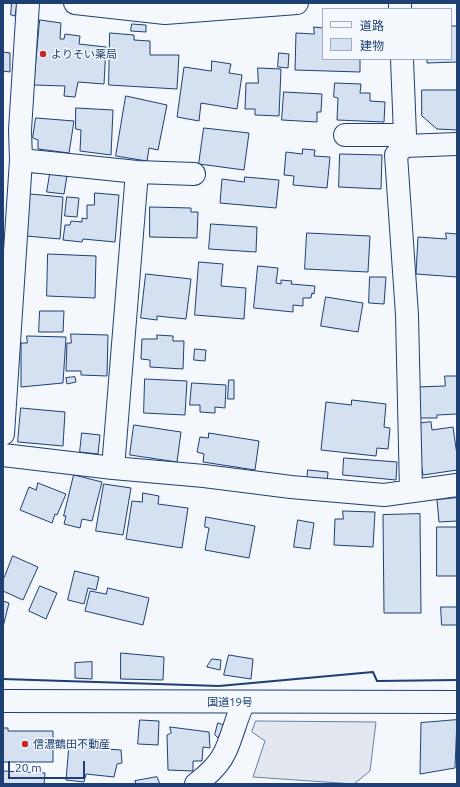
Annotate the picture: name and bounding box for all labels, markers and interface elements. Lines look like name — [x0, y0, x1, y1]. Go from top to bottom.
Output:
legend — [322, 8, 452, 60]
text: 道路 — [360, 19, 384, 32]
text: 建物 — [360, 39, 384, 52]
place label: よりそい薬局 — [51, 47, 117, 61]
marker: よりそい薬局 — [38, 49, 48, 59]
street label: 国道19号 — [207, 695, 253, 709]
place label: 信濃鶴田不動産 — [33, 737, 110, 751]
marker: 信濃鶴田不動産 — [20, 739, 30, 749]
scale bar — [10, 753, 87, 779]
text: 20 m — [15, 761, 42, 774]

